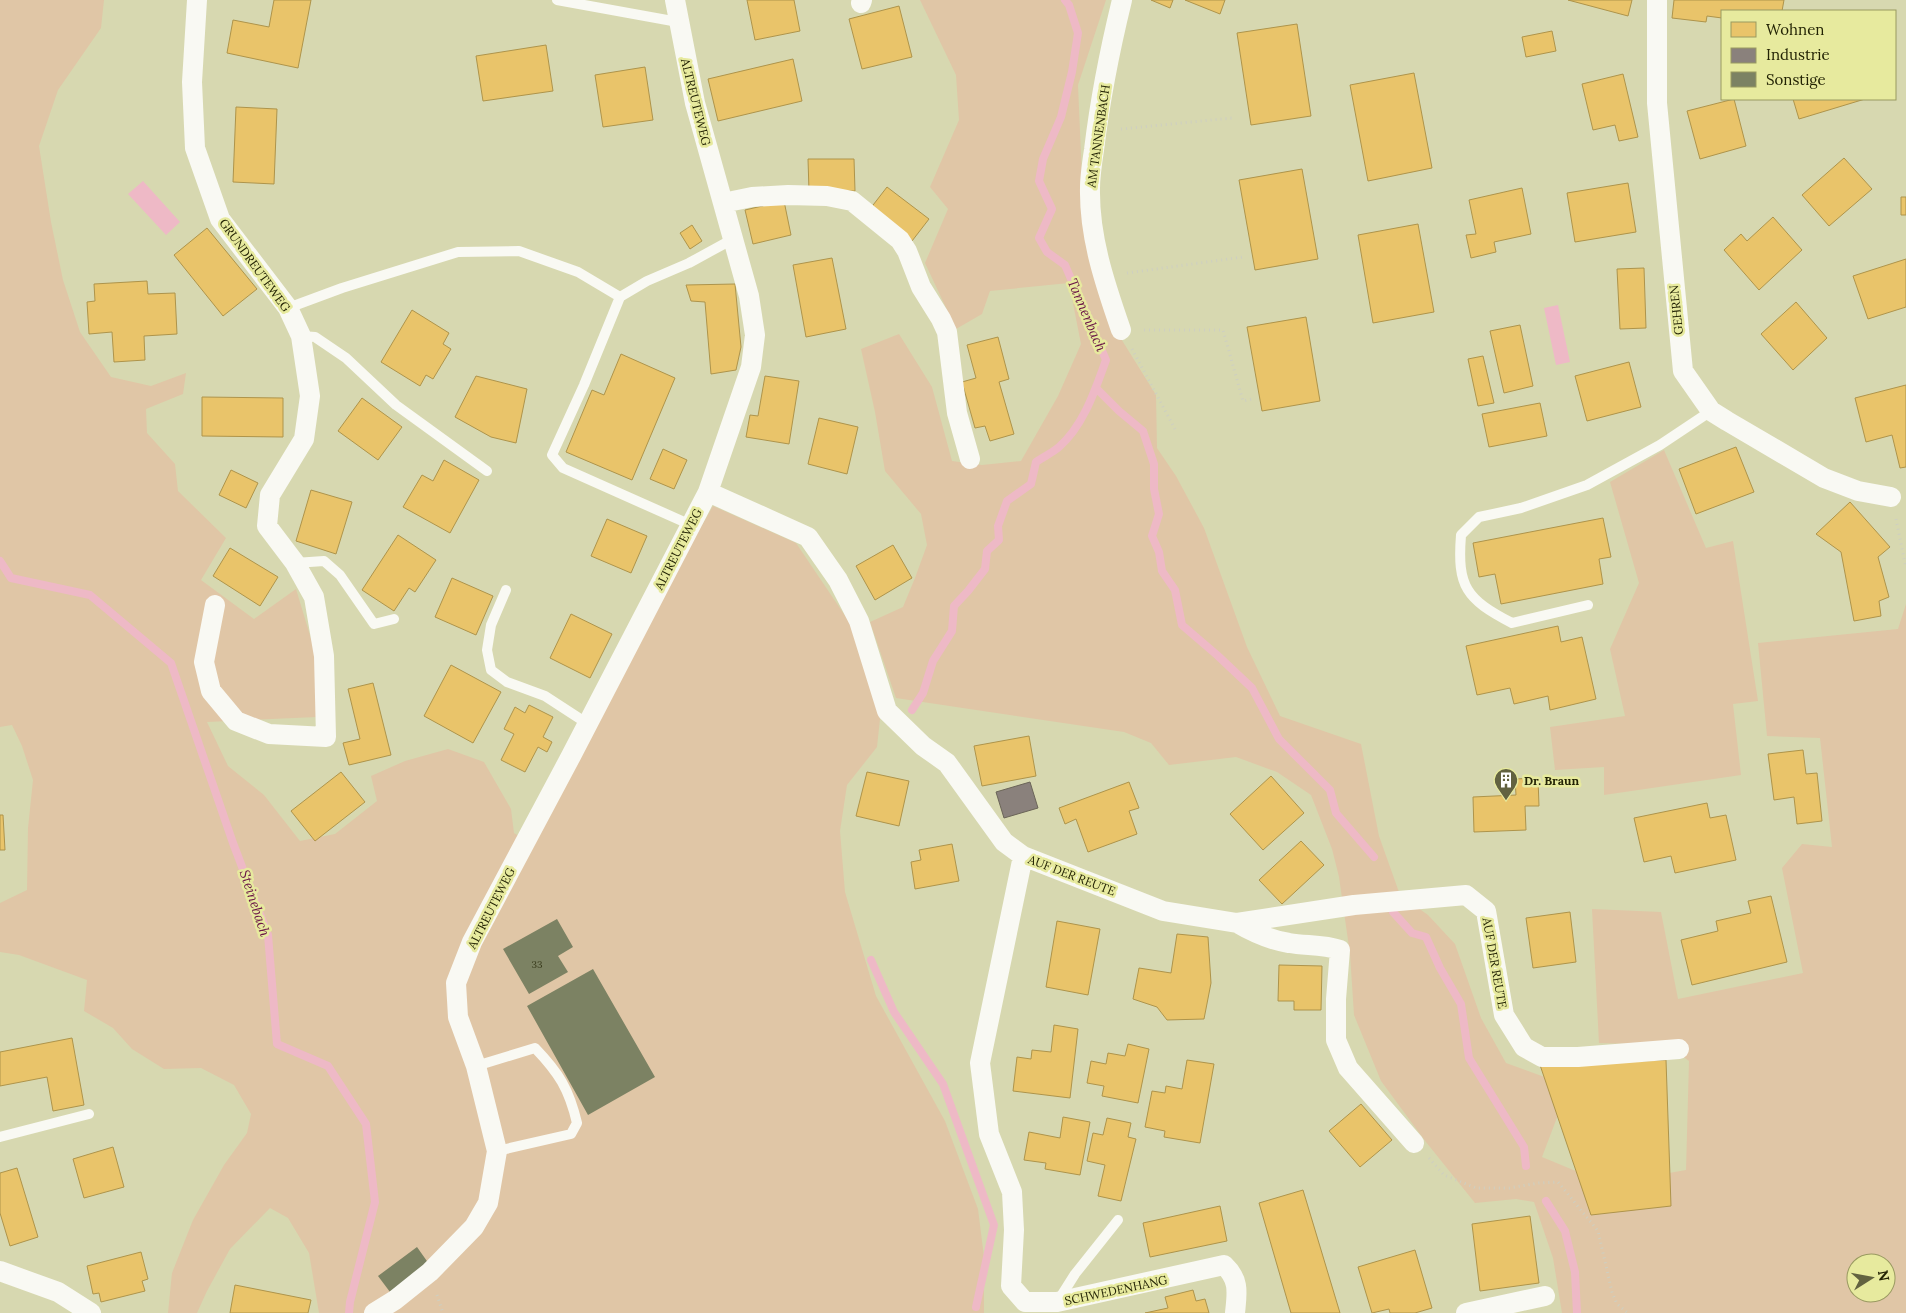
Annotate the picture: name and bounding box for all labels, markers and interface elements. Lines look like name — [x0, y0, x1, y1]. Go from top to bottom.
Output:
legend — [1721, 10, 1896, 100]
text: Wohnen — [1766, 20, 1824, 39]
text: Industrie — [1766, 45, 1830, 64]
street label: ALTREUTEWEG — [678, 56, 714, 147]
text: Sonstige — [1766, 70, 1826, 89]
street label: AM TANNENBACH — [1083, 84, 1113, 189]
street label: GRUNDREUTEWEG — [216, 216, 294, 314]
water label: Tannenbach — [1064, 276, 1110, 354]
street label: GEHREN — [1666, 284, 1686, 336]
street label: ALTREUTEWEG — [651, 506, 705, 593]
building icon: Dr. Braun — [1493, 767, 1519, 801]
place label: Dr. Braun — [1524, 773, 1579, 788]
street label: AUF DER REUTE — [1025, 851, 1118, 899]
street label: ALTREUTEWEG — [464, 865, 518, 952]
water label: Steinebach — [236, 867, 274, 939]
street label: AUF DER REUTE — [1479, 915, 1510, 1010]
house number: 33 — [531, 958, 543, 971]
north arrow — [1846, 1253, 1896, 1303]
text: N — [1874, 1268, 1894, 1283]
street label: SCHWEDENHANG — [1063, 1272, 1169, 1308]

